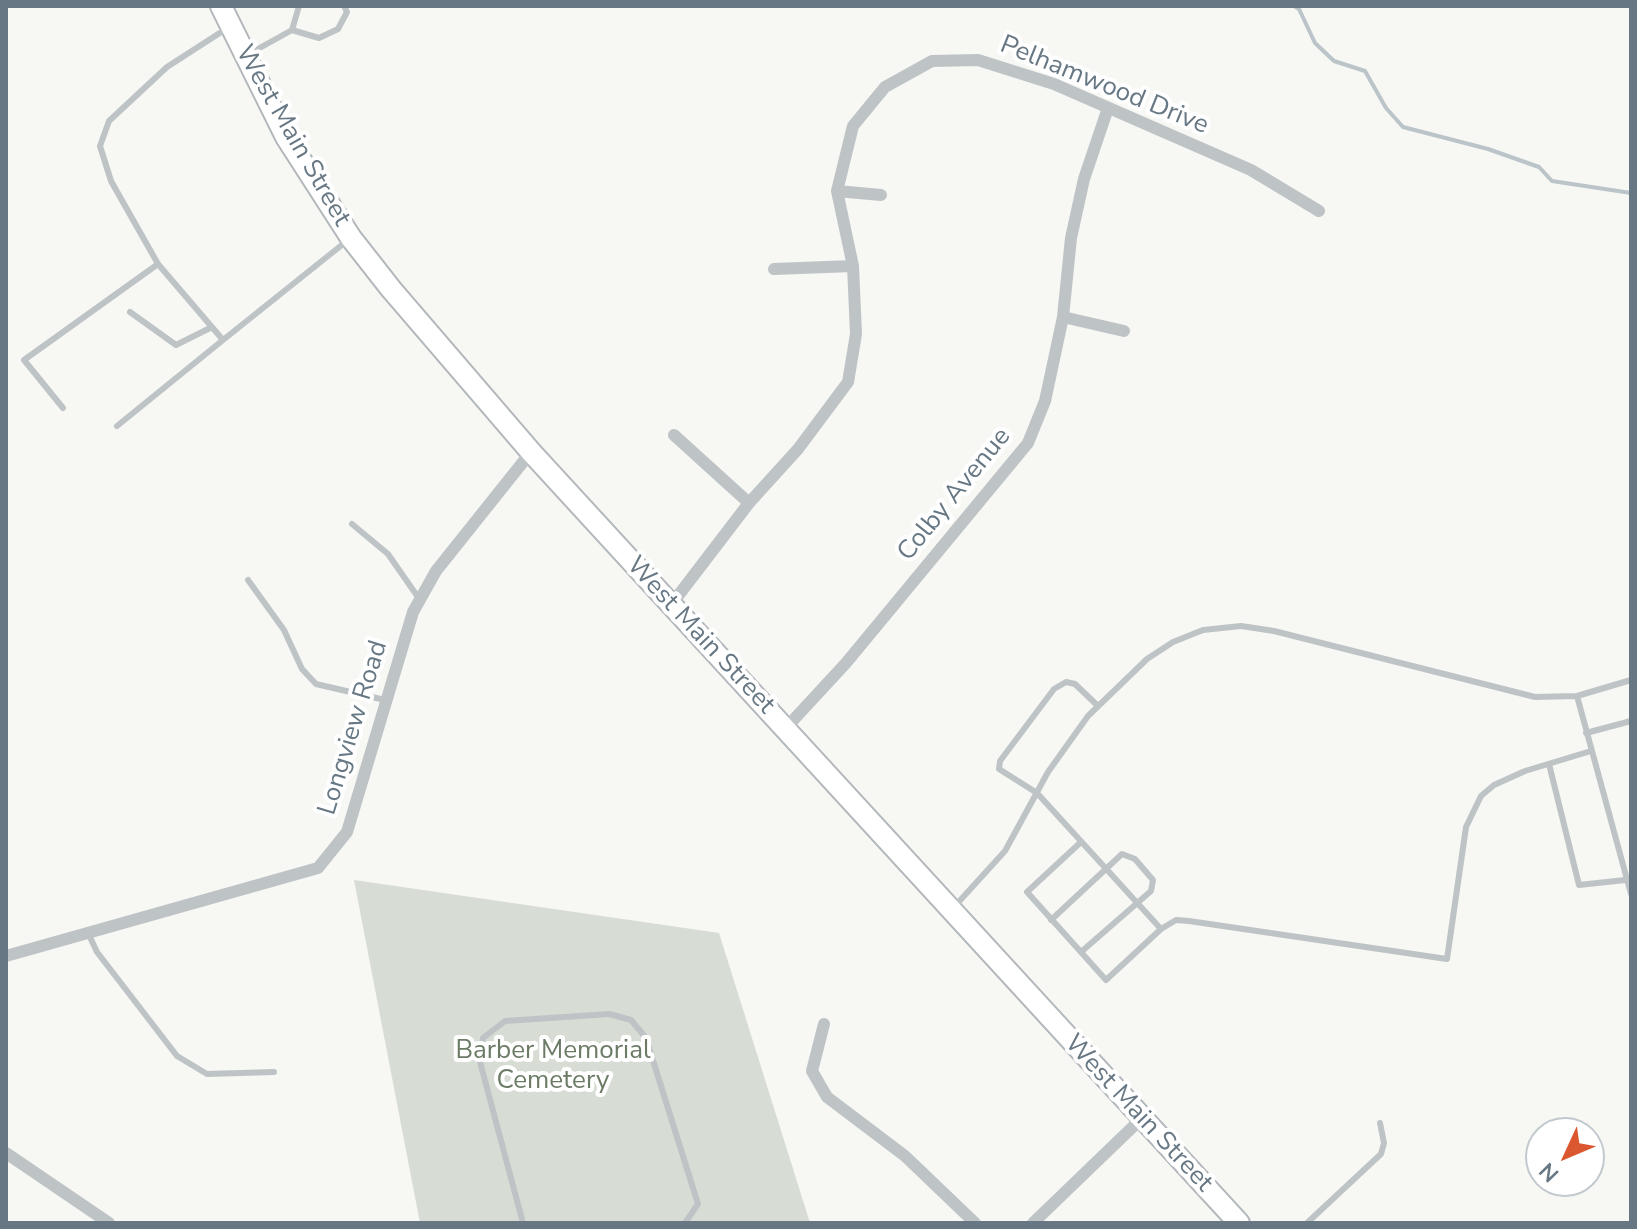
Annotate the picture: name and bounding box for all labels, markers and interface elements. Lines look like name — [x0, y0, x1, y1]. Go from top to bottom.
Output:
street label: Pelhamwood Drive — [995, 30, 1213, 142]
street label: West Main Street — [228, 40, 356, 232]
street label: Colby Avenue — [892, 422, 1018, 568]
street label: West Main Street — [619, 551, 781, 721]
street label: Longview Road — [313, 637, 395, 819]
street label: West Main Street — [1057, 1029, 1219, 1199]
park label: Barber Memorial Cemetery — [455, 1036, 651, 1098]
north arrow — [1525, 1117, 1605, 1197]
text: N — [1533, 1156, 1566, 1189]

